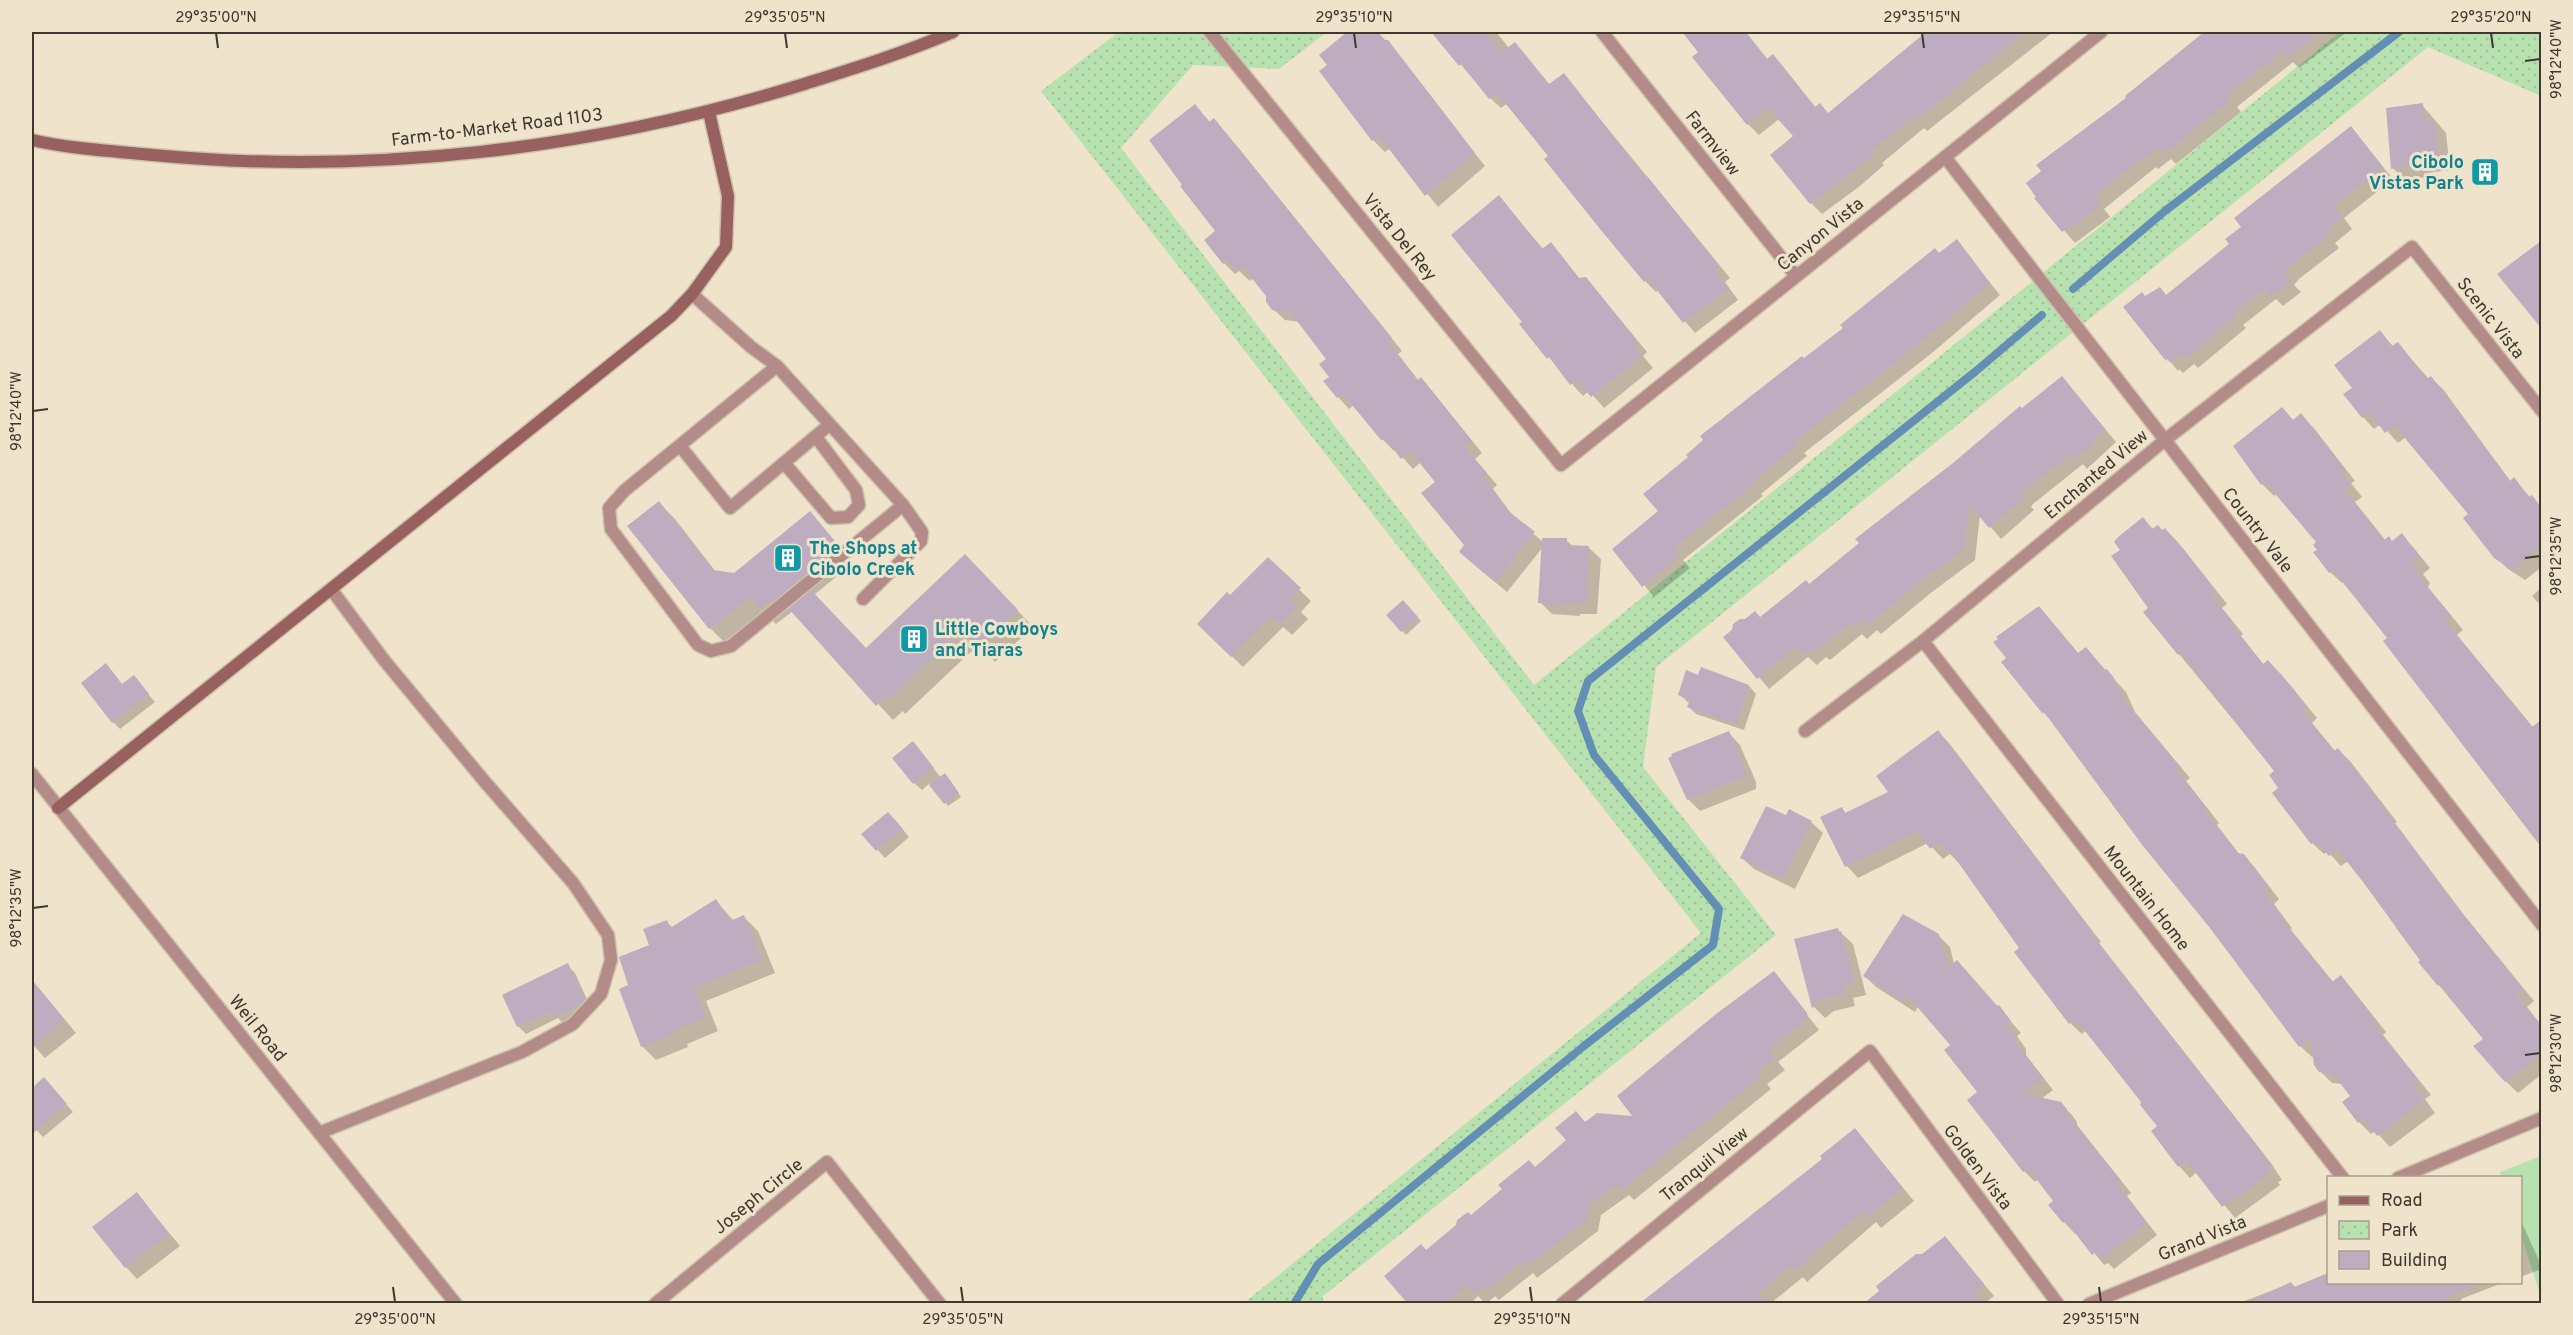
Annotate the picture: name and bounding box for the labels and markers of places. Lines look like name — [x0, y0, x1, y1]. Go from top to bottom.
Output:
place label: Cibolo Vistas Park — [2369, 152, 2464, 196]
building icon: Cibolo Vistas Park — [2469, 156, 2501, 188]
place label: The Shops at Cibolo Creek — [809, 538, 917, 582]
building icon: The Shops at Cibolo Creek — [772, 542, 804, 574]
place label: Little Cowboys and Tiaras — [935, 619, 1058, 663]
building icon: Little Cowboys and Tiaras — [898, 623, 930, 655]

